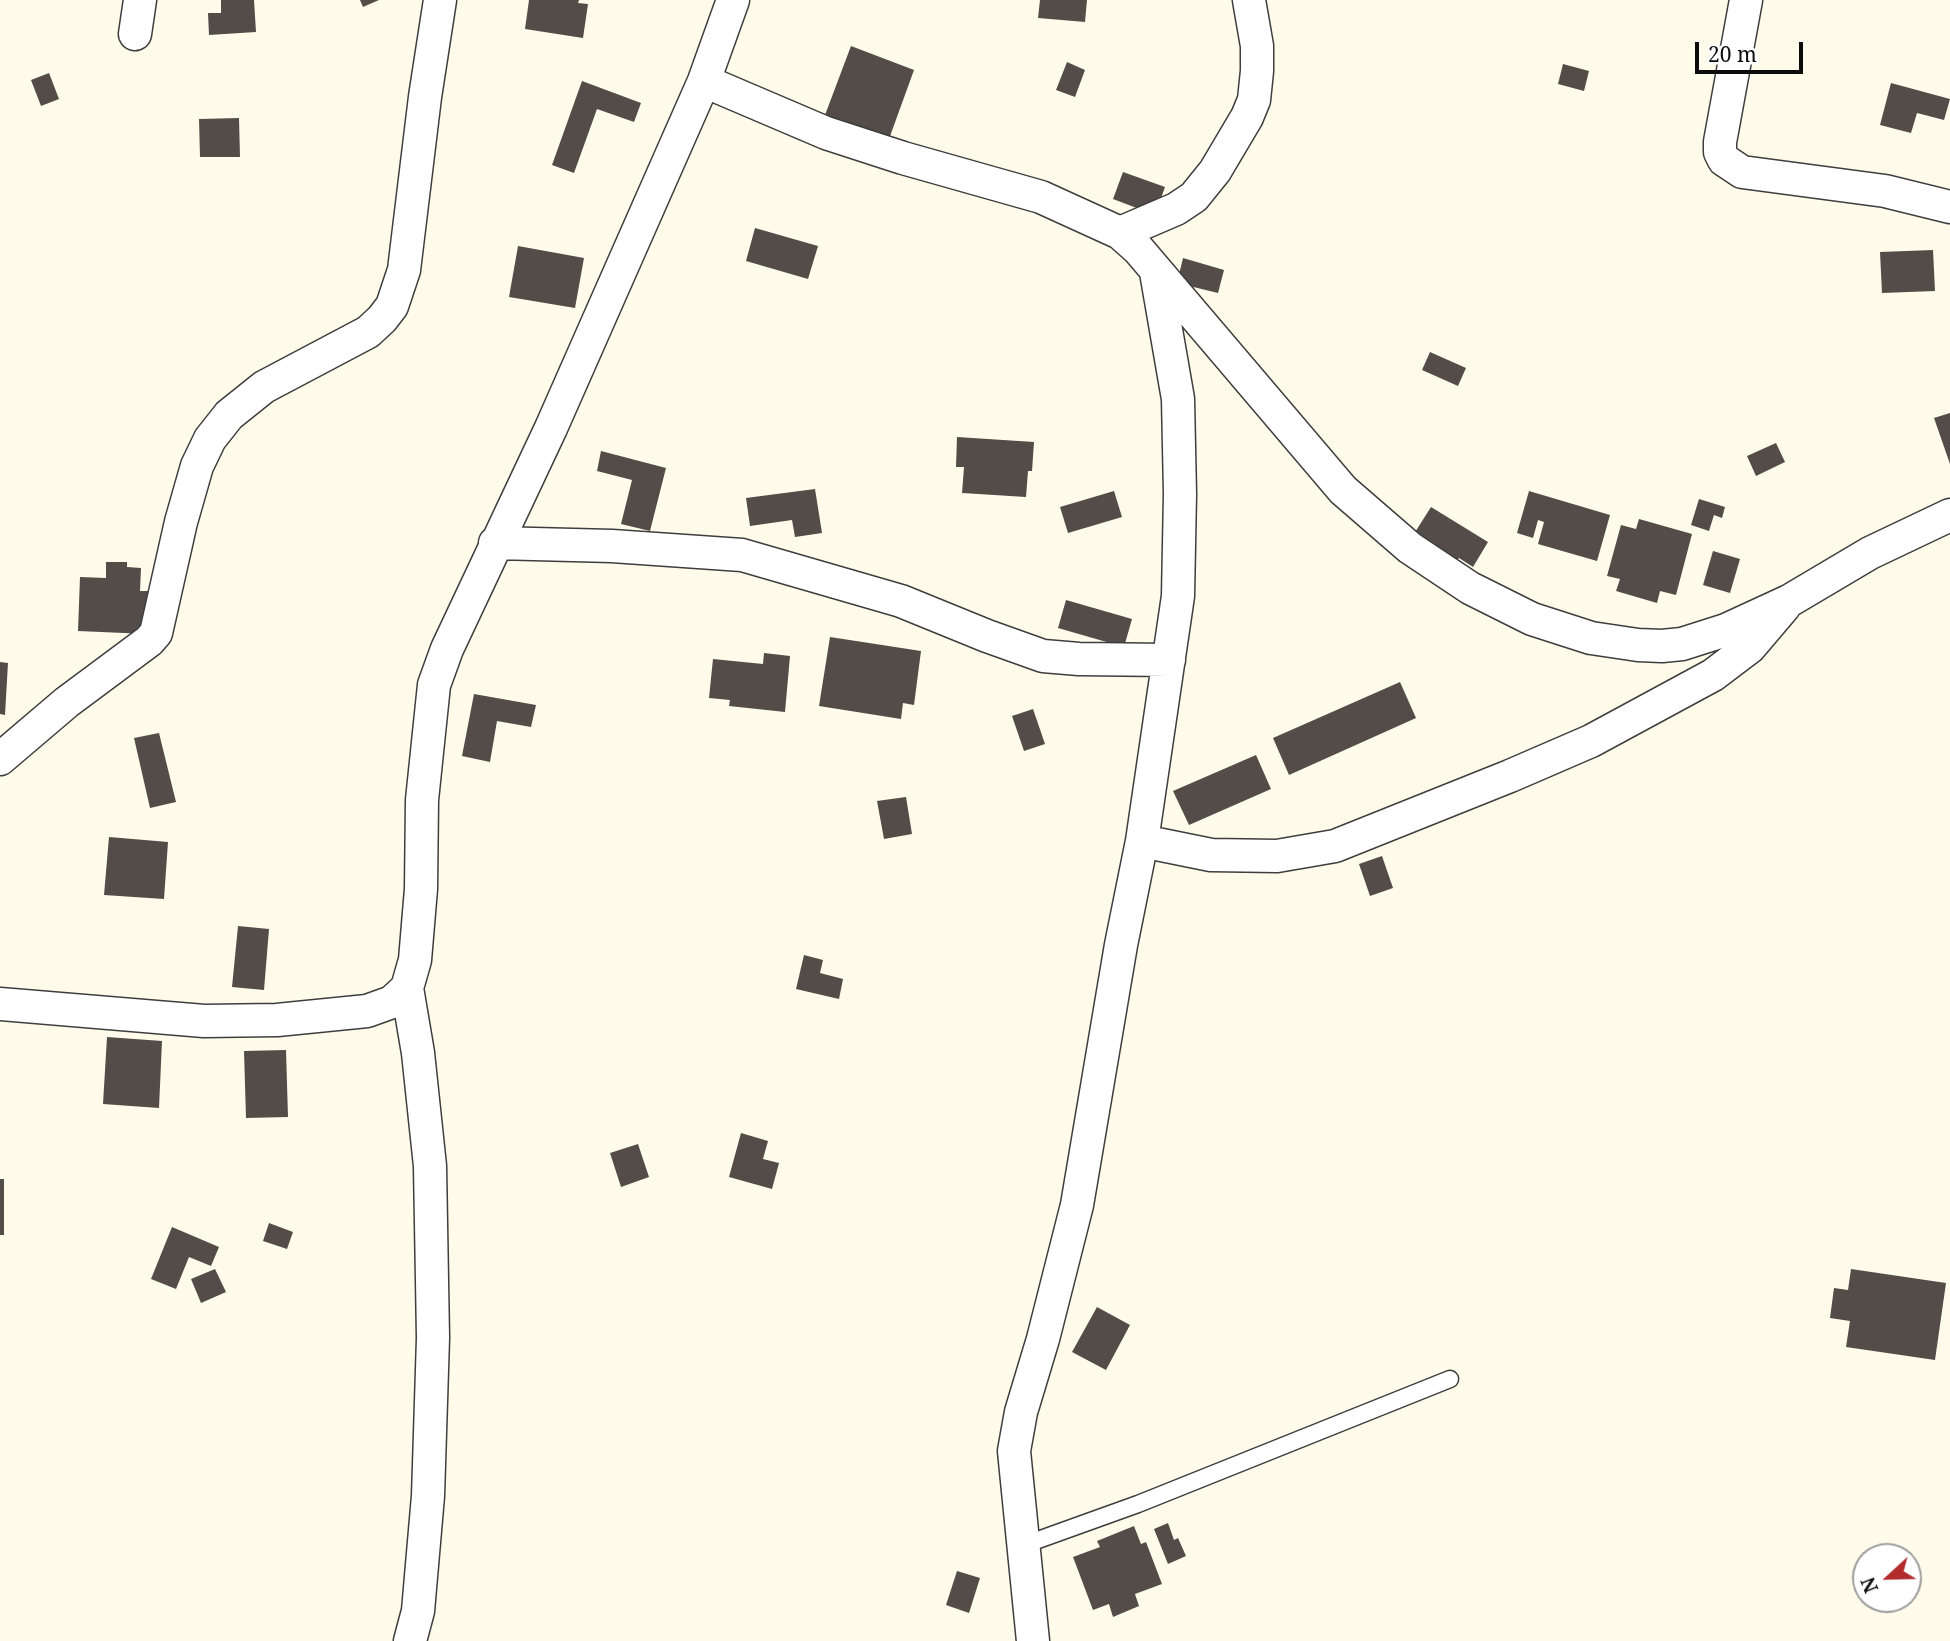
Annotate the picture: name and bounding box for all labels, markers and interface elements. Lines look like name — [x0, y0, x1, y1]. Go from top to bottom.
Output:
scale bar — [1698, 28, 1806, 72]
text: 20 m — [1708, 40, 1757, 68]
north arrow — [1852, 1543, 1922, 1613]
text: N — [1855, 1573, 1884, 1597]

